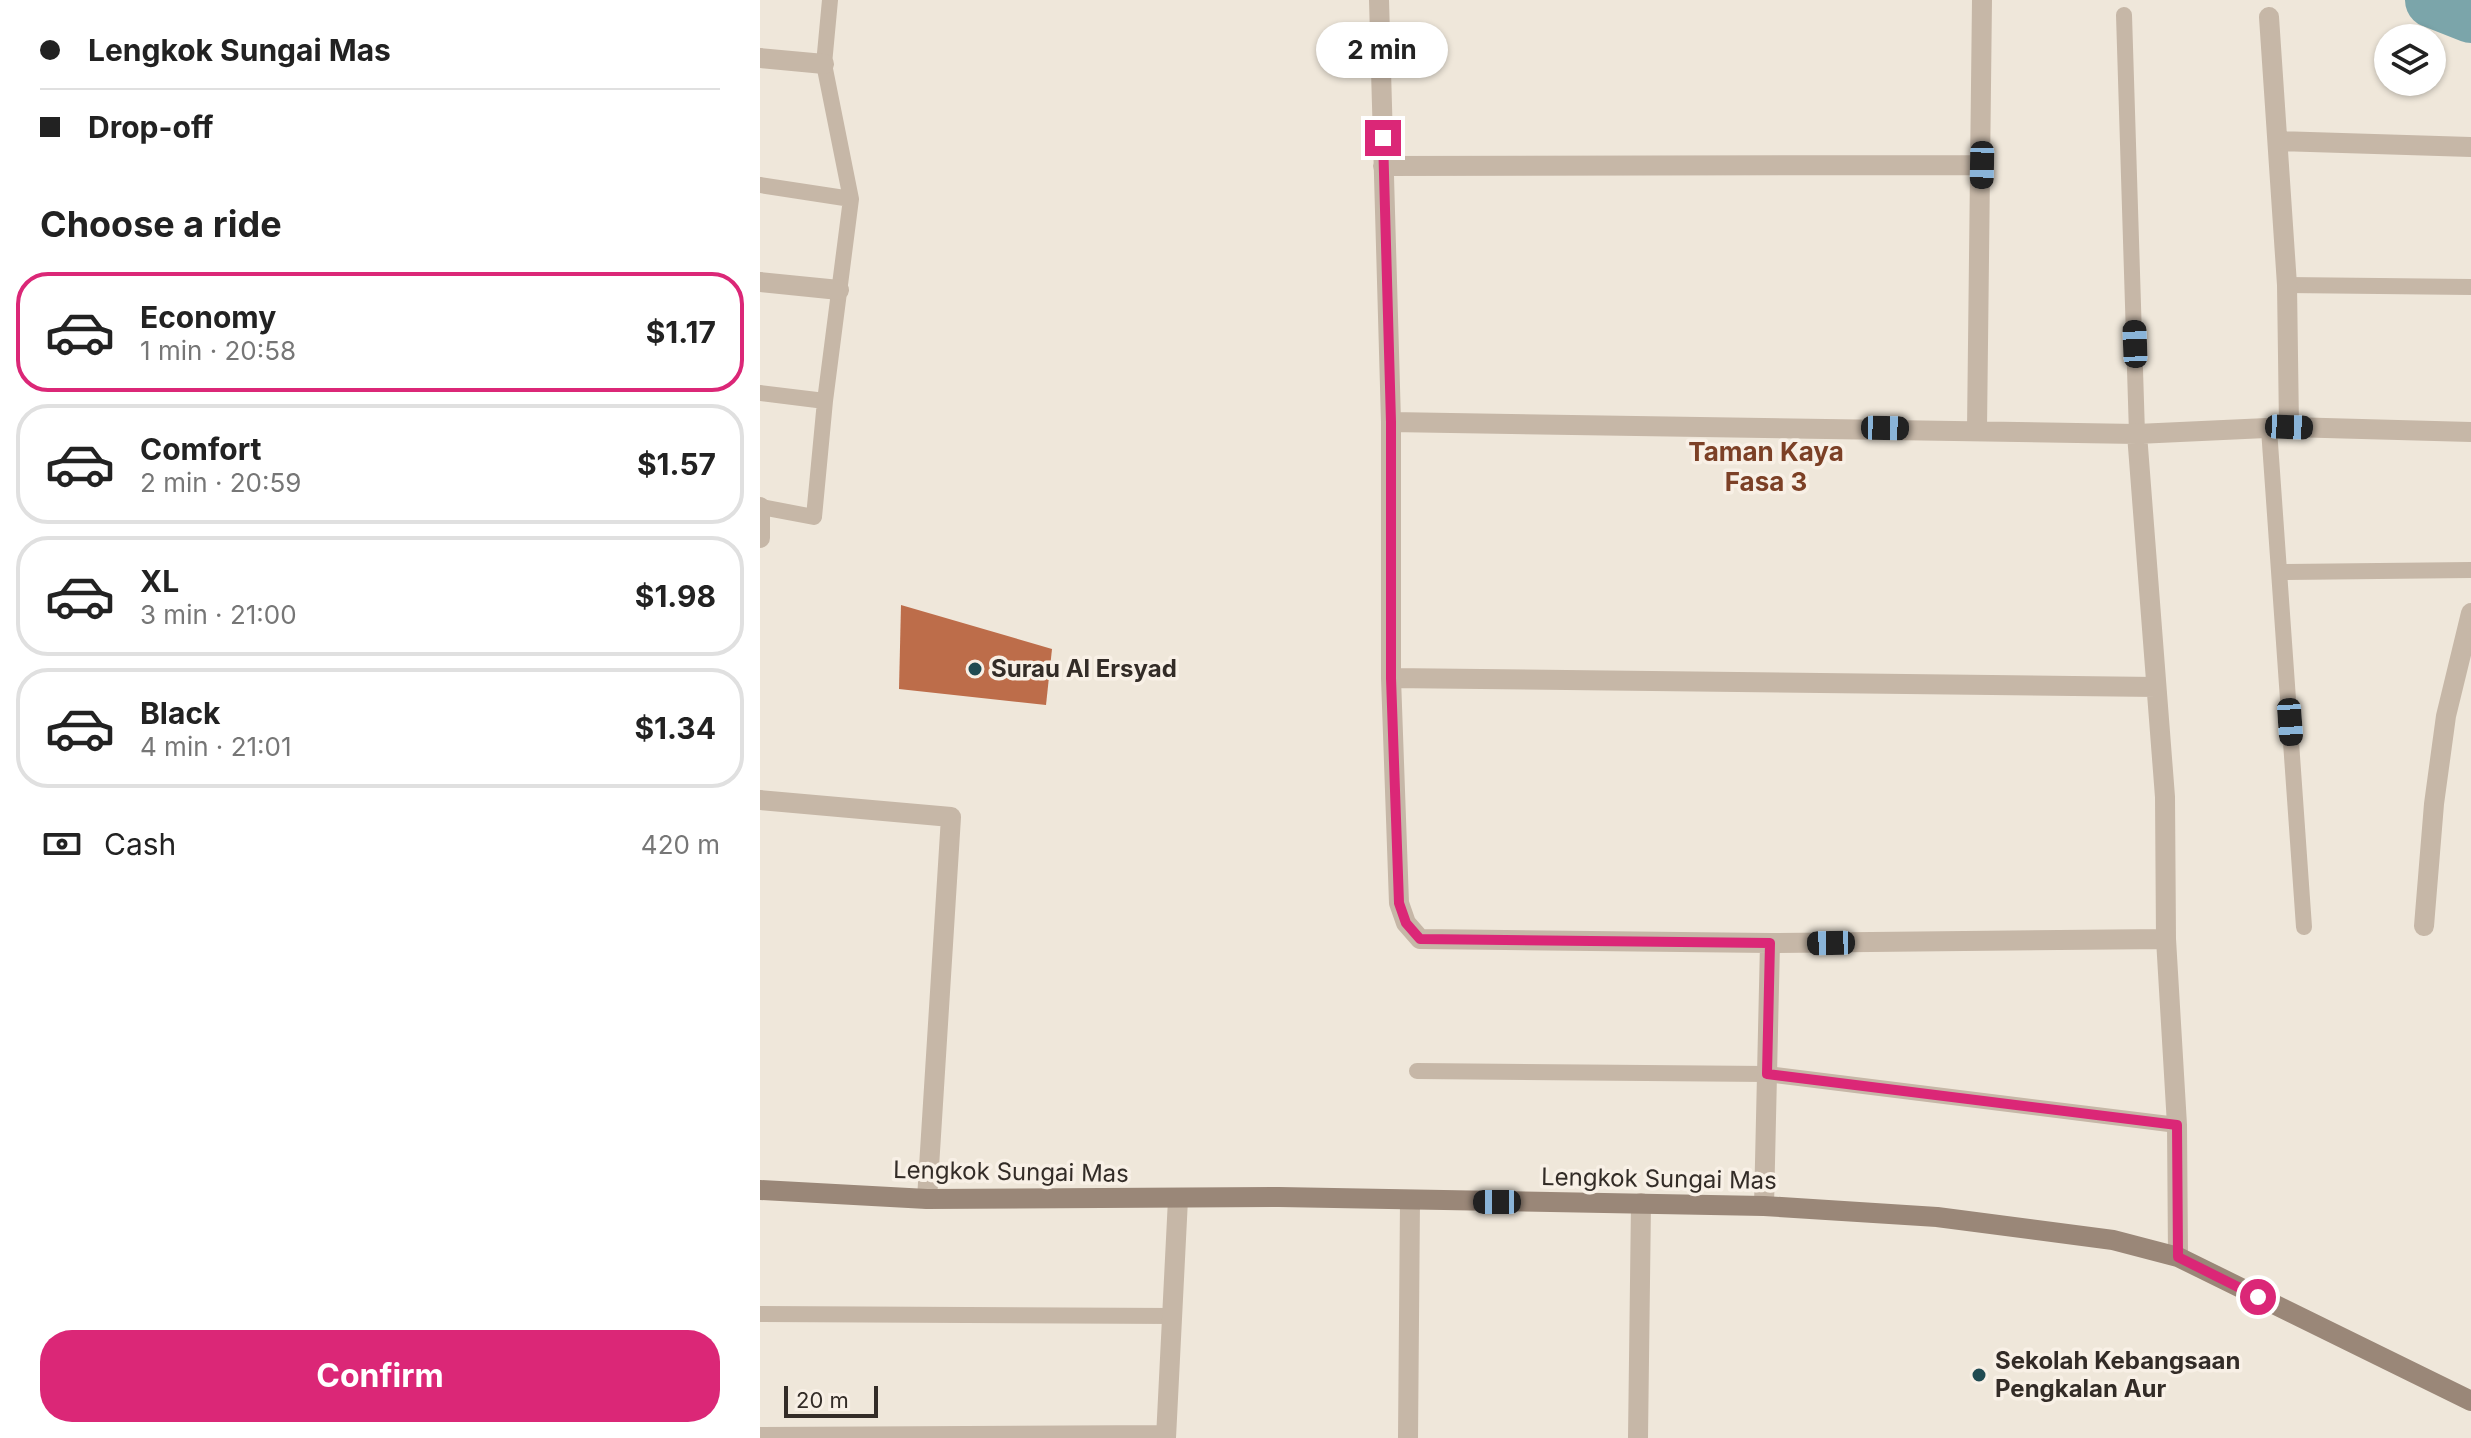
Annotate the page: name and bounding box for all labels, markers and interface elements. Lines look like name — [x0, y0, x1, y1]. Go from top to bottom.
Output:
callout: 2 min — [1317, 22, 1449, 78]
map controls — [2374, 24, 2446, 96]
button: layers — [2374, 24, 2446, 96]
text: Lengkok Sungai Mas — [88, 32, 391, 68]
text: 2 min — [1347, 34, 1417, 65]
text: Drop-off — [88, 109, 214, 145]
route end — [1365, 120, 1401, 156]
car — [1970, 141, 1994, 189]
text: Choose a ride — [40, 202, 282, 246]
icon: car — [44, 296, 116, 368]
text: Economy — [140, 299, 276, 335]
text: $1.17 — [646, 314, 716, 350]
car — [2122, 320, 2148, 368]
text: 1 min · 20:58 — [140, 335, 296, 366]
car — [2265, 414, 2313, 440]
car — [1861, 416, 1909, 440]
icon: car — [44, 428, 116, 500]
text: Comfort — [140, 431, 261, 467]
district label: Taman Kaya Fasa 3 — [1688, 436, 1844, 497]
text: $1.57 — [637, 446, 716, 482]
text: 2 min · 20:59 — [140, 467, 301, 498]
icon: car — [44, 560, 116, 632]
text: XL — [140, 563, 179, 599]
text: $1.98 — [635, 578, 716, 614]
text: 3 min · 21:00 — [140, 599, 297, 630]
place label: Surau Al Ersyad — [991, 654, 1177, 683]
marker: Surau Al Ersyad — [966, 660, 984, 678]
icon: car — [44, 692, 116, 764]
text: Black — [140, 695, 220, 731]
car — [2276, 697, 2304, 747]
text: $1.34 — [634, 710, 716, 746]
text: 4 min · 21:01 — [140, 731, 292, 762]
icon: cash — [40, 822, 84, 866]
text: Cash — [104, 826, 176, 862]
text: 420 m — [641, 829, 720, 860]
car — [1807, 931, 1855, 955]
street label: Lengkok Sungai Mas — [893, 1155, 1129, 1188]
street label: Lengkok Sungai Mas — [1541, 1162, 1777, 1195]
car — [1473, 1190, 1521, 1214]
route start — [2240, 1279, 2276, 1315]
button: Confirm — [40, 1330, 720, 1422]
place label: Sekolah Kebangsaan Pengkalan Aur — [1995, 1346, 2240, 1403]
marker: Sekolah Kebangsaan Pengkalan Aur — [1970, 1366, 1988, 1384]
scale bar — [784, 1382, 878, 1418]
text: 20 m — [796, 1387, 849, 1413]

